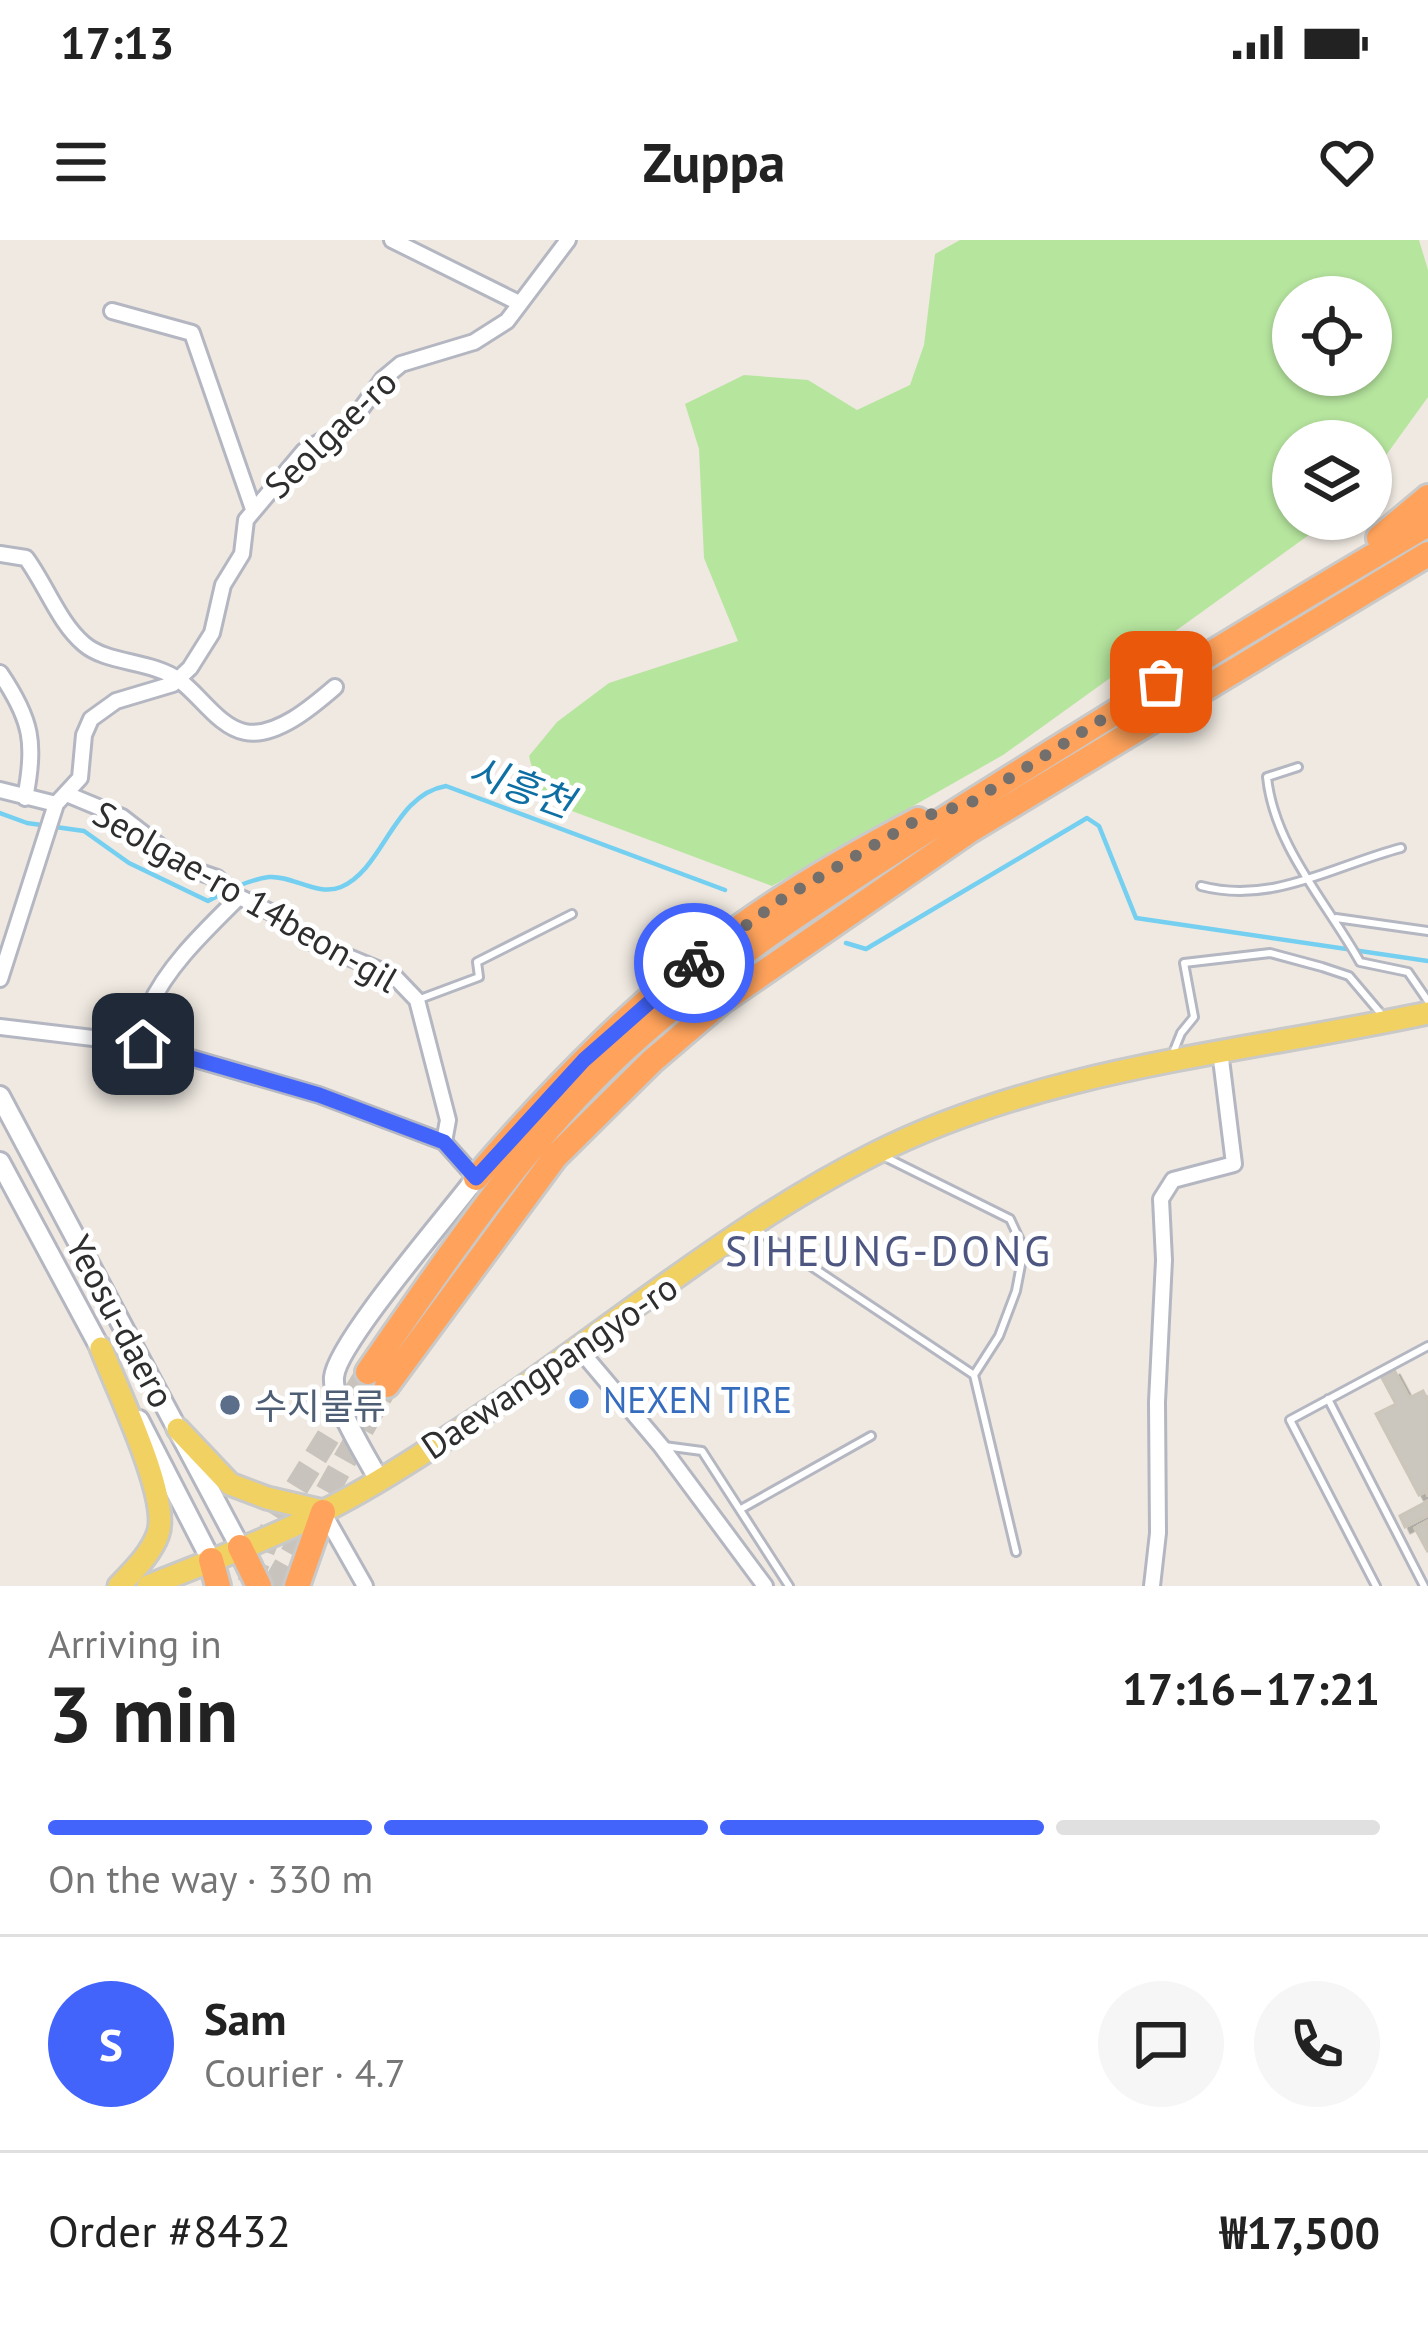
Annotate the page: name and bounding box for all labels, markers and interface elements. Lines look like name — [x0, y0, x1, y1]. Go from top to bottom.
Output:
text: 17:13 — [60, 13, 174, 71]
text: Zuppa — [643, 127, 785, 197]
icon: menu — [48, 129, 114, 195]
icon: heart — [1314, 129, 1380, 195]
map controls — [1272, 276, 1392, 540]
button: locate — [1272, 276, 1392, 396]
street label: Seolgae-ro — [254, 358, 406, 508]
button: layers — [1272, 420, 1392, 540]
pin — [1110, 631, 1212, 733]
icon: bag — [1128, 649, 1194, 715]
water label: 시흥천 — [462, 744, 584, 830]
street label: Seolgae-ro 14beon-gil — [85, 790, 407, 1003]
courier — [634, 903, 754, 1023]
icon: bike — [661, 930, 727, 996]
pin — [92, 993, 194, 1095]
icon: home — [110, 1011, 176, 1077]
district label: SIHEUNG-DONG — [725, 1223, 1053, 1278]
street label: Yeosu-daero — [56, 1227, 186, 1415]
street label: Daewangpangyo-ro — [412, 1263, 686, 1469]
place label: NEXEN TIRE — [603, 1376, 792, 1423]
place label: 수지물류 — [254, 1382, 386, 1429]
marker: NEXEN TIRE — [566, 1386, 592, 1412]
marker: 수지물류 — [217, 1392, 243, 1418]
text: Arriving in — [48, 1618, 222, 1669]
text: 17:16–17:21 — [1122, 1659, 1380, 1717]
text: 3 min — [48, 1663, 238, 1764]
text: On the way · 330 m — [48, 1853, 373, 1904]
button: chat — [1098, 1981, 1224, 2107]
button: phone — [1254, 1981, 1380, 2107]
text: Sam — [204, 1989, 286, 2047]
text: S — [99, 2015, 123, 2073]
text: Courier · 4.7 — [204, 2047, 406, 2098]
text: Order #8432 — [48, 2201, 291, 2259]
text: ₩17,500 — [1220, 2203, 1380, 2261]

